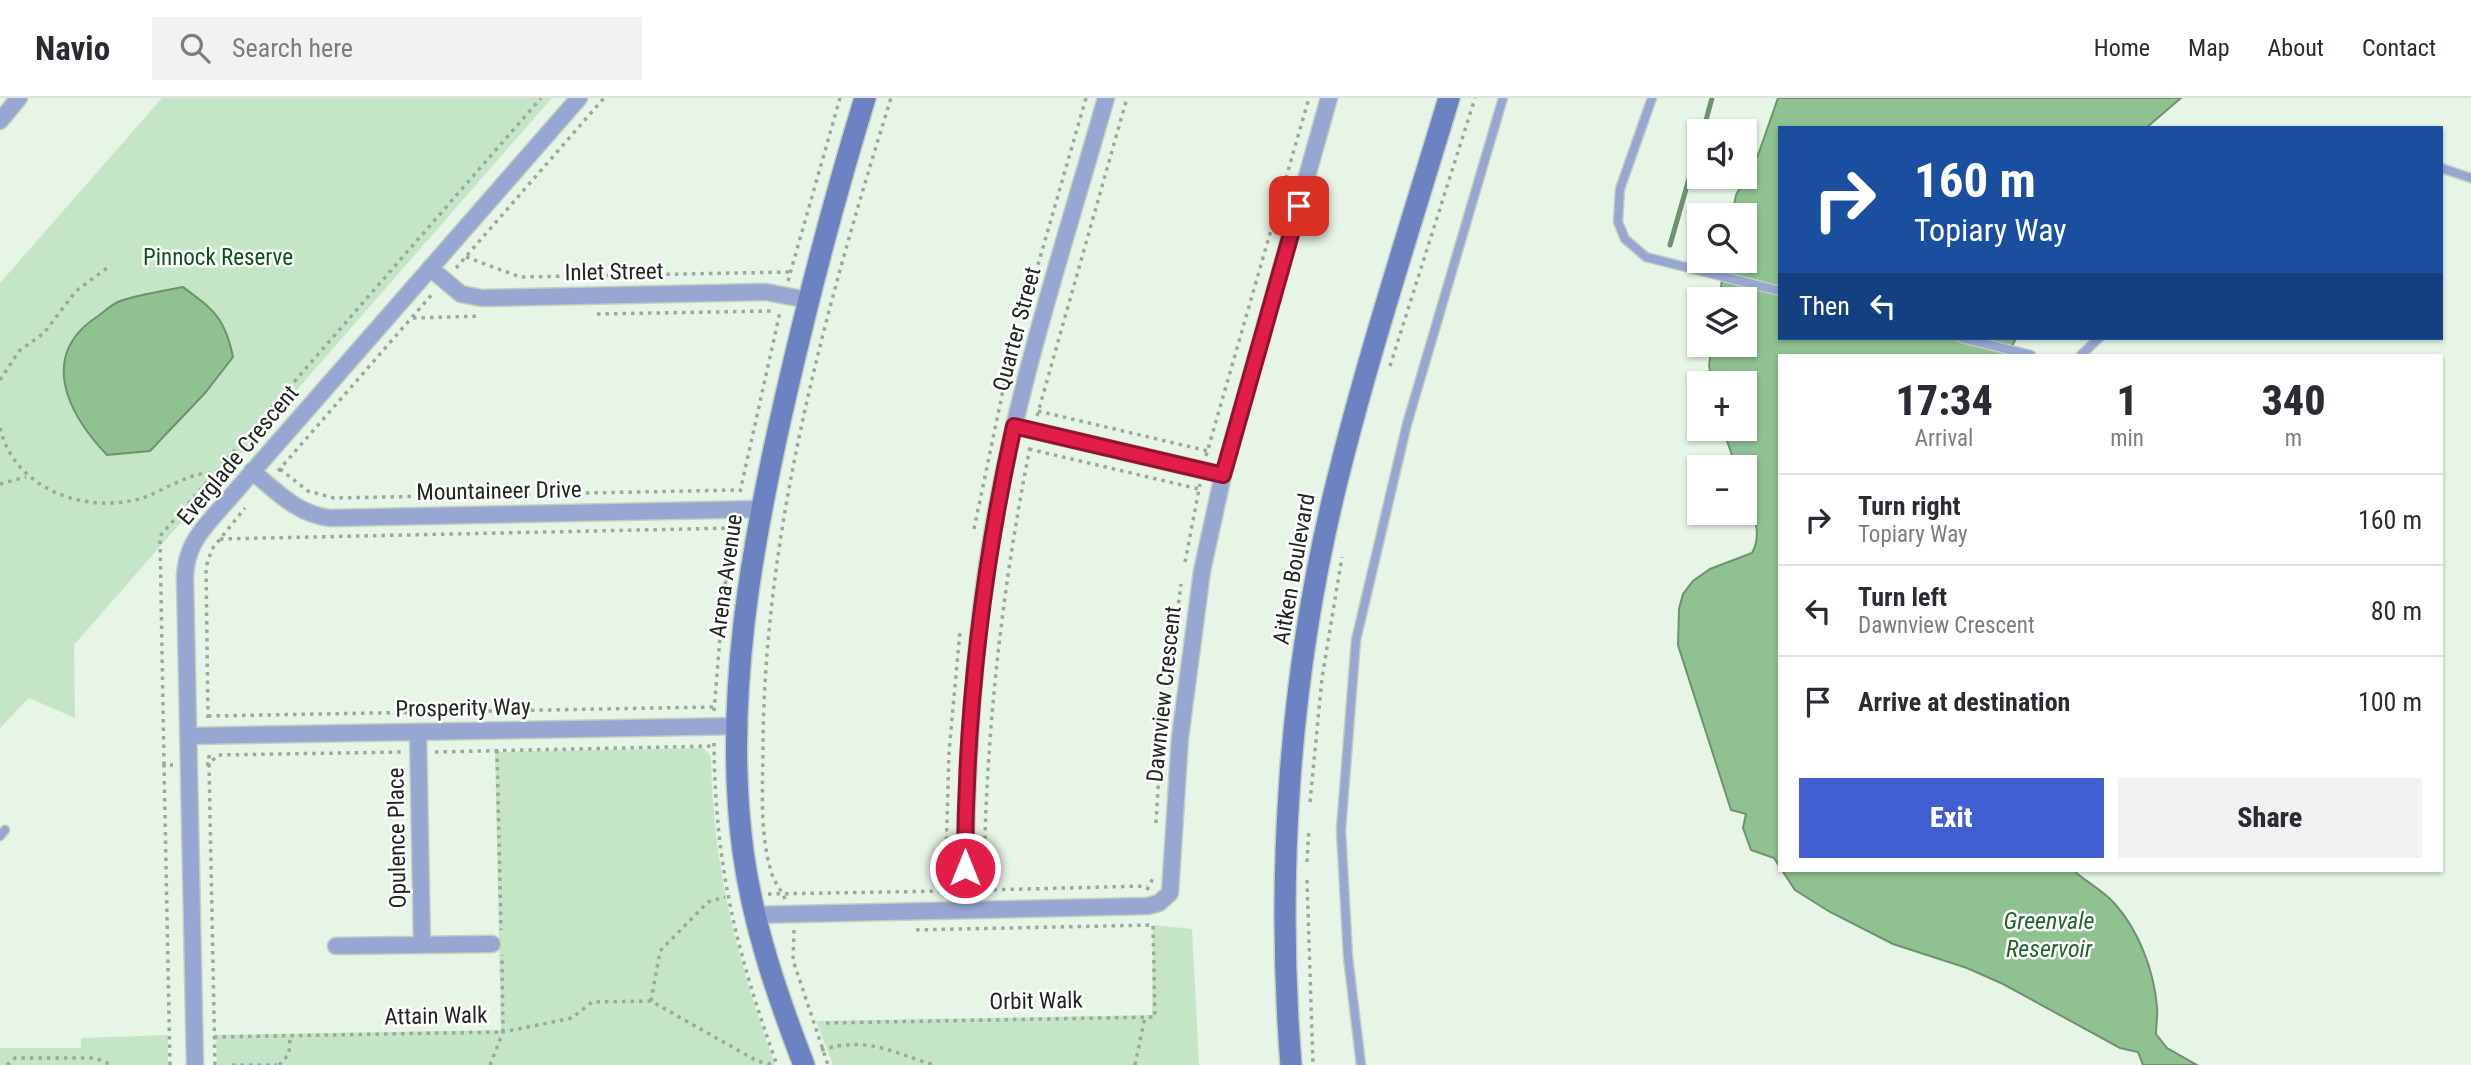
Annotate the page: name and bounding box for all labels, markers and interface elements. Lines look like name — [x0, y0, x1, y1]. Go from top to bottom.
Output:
search box — [152, 17, 642, 80]
text: Navio — [35, 29, 110, 68]
icon: search — [176, 29, 214, 67]
text: Search here — [232, 33, 353, 63]
text: Home — [2094, 34, 2150, 62]
text: Map — [2188, 34, 2230, 62]
text: About — [2268, 34, 2324, 62]
text: Contact — [2362, 34, 2436, 62]
map controls — [1687, 119, 1757, 525]
button: sound — [1687, 119, 1757, 189]
text: 160 m — [1914, 152, 2036, 209]
icon: right — [1799, 154, 1890, 245]
pin — [1269, 176, 1329, 236]
icon: arrive — [1280, 187, 1318, 225]
button: search — [1687, 203, 1757, 273]
text: Topiary Way — [1914, 211, 2067, 249]
park label: Pinnock Reserve — [143, 244, 293, 271]
street label: Inlet Street — [564, 258, 664, 286]
street label: Quarter Street — [987, 264, 1047, 394]
button: layers — [1687, 287, 1757, 357]
icon: left — [1864, 287, 1902, 325]
text: Then — [1799, 291, 1850, 321]
button: + — [1687, 371, 1757, 441]
text: 17:34 — [1895, 376, 1993, 425]
text: 1 — [2116, 376, 2138, 425]
text: 340 — [2261, 376, 2326, 425]
street label: Everglade Crescent — [172, 380, 304, 530]
text: Arrival — [1915, 425, 1973, 452]
text: min — [2110, 425, 2144, 452]
text: m — [2285, 425, 2302, 452]
button: − — [1687, 455, 1757, 525]
street label: Mountaineer Drive — [416, 476, 582, 506]
street label: Aitken Boulevard — [1267, 491, 1321, 647]
text: Turn right — [1858, 491, 1960, 521]
icon: right — [1799, 501, 1837, 539]
text: 160 m — [2358, 505, 2422, 535]
street label: Arena Avenue — [704, 512, 748, 640]
text: Topiary Way — [1858, 521, 1968, 548]
text: Turn left — [1858, 582, 1947, 612]
icon: left — [1799, 592, 1837, 630]
text: 80 m — [2371, 596, 2422, 626]
street label: Dawnview Crescent — [1141, 605, 1187, 783]
text: Dawnview Crescent — [1858, 612, 2035, 639]
icon: arrive — [1799, 683, 1837, 721]
text: Arrive at destination — [1858, 687, 2070, 717]
text: 100 m — [2358, 687, 2422, 717]
street label: Prosperity Way — [395, 693, 531, 723]
street label: Opulence Place — [382, 767, 412, 909]
button: Exit — [1799, 778, 2104, 858]
button: Share — [2118, 778, 2422, 858]
position arrow — [928, 831, 1002, 905]
water label: Greenvale Reservoir — [2004, 907, 2095, 963]
street label: Orbit Walk — [989, 987, 1084, 1015]
street label: Attain Walk — [384, 1002, 488, 1030]

